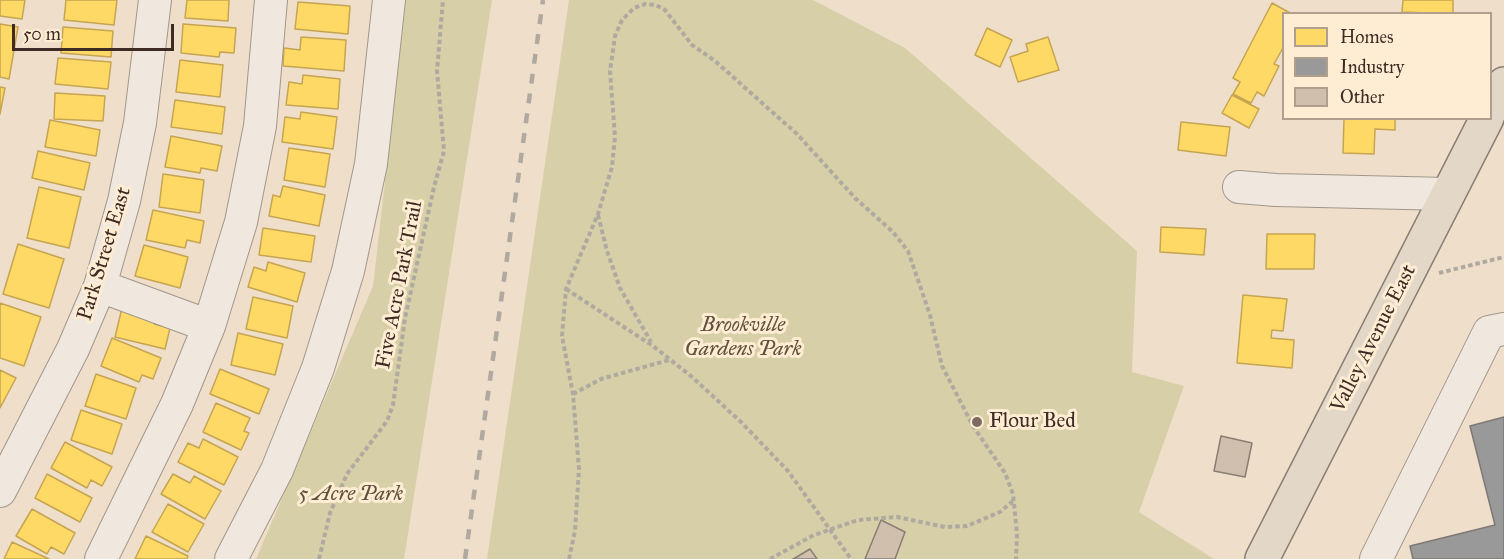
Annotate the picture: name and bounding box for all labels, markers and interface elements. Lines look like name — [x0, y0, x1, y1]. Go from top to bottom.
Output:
scale bar — [15, 12, 177, 50]
legend — [1282, 12, 1492, 120]
text: 50 m — [23, 23, 61, 45]
text: Homes — [1340, 26, 1394, 48]
text: Industry — [1340, 56, 1404, 78]
text: Other — [1340, 86, 1384, 108]
street label: Park Street East — [73, 184, 137, 324]
street label: Five Acre Park Trail — [371, 199, 429, 371]
street label: Valley Avenue East — [1326, 261, 1422, 417]
park label: Brookville Gardens Park — [685, 313, 801, 363]
place label: Flour Bed — [989, 409, 1076, 435]
marker: Flour Bed — [970, 415, 984, 429]
park label: 5 Acre Park — [299, 482, 403, 508]

